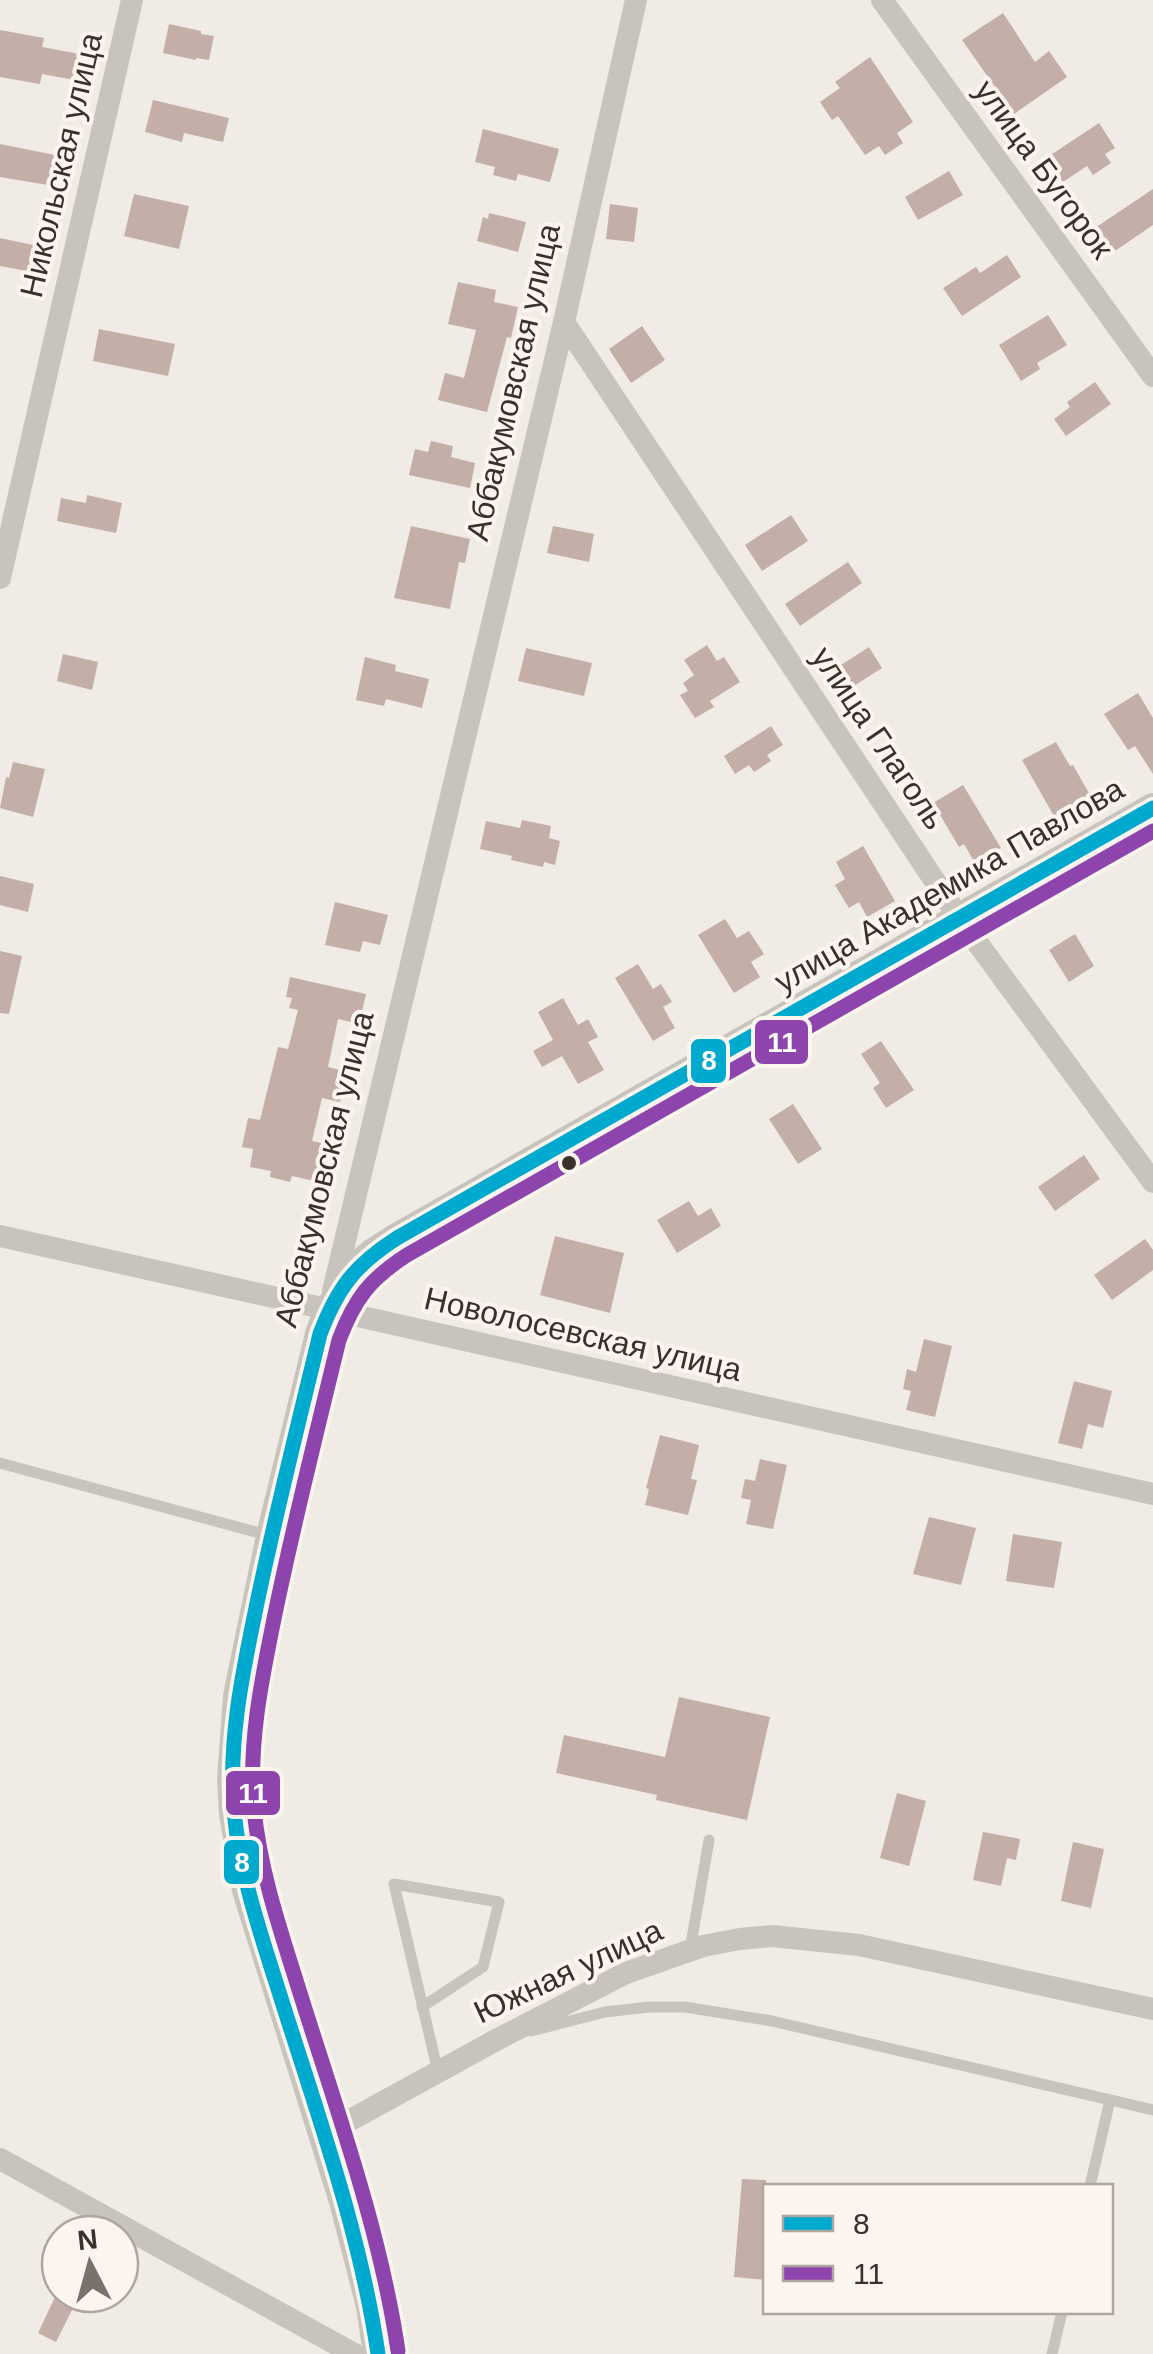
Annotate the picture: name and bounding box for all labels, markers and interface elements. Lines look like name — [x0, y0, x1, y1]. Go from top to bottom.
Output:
street label: Никольская улица — [13, 29, 109, 301]
street label: улица Бугорок — [967, 73, 1121, 266]
street label: Аббакумовская улица — [459, 220, 567, 544]
street label: улица Глаголь — [805, 640, 953, 836]
street label: улица Академика Павлова — [768, 770, 1130, 1000]
street label: Аббакумовская улица — [267, 1007, 381, 1331]
line badge: 11 — [753, 1018, 810, 1066]
text: 11 — [767, 1027, 797, 1058]
line badge: 8 — [689, 1037, 728, 1085]
text: 8 — [701, 1045, 717, 1076]
unlabelled marker — [559, 1153, 579, 1173]
street label: Новолосевская улица — [421, 1280, 745, 1388]
line badge: 11 — [224, 1769, 282, 1817]
text: 11 — [238, 1778, 268, 1809]
line badge: 8 — [222, 1838, 261, 1886]
text: 8 — [234, 1847, 250, 1878]
street label: Южная улица — [468, 1912, 668, 2030]
legend — [763, 2184, 1113, 2314]
text: 8 — [853, 2207, 870, 2240]
north arrow — [40, 2214, 140, 2314]
text: N — [76, 2223, 99, 2256]
text: 11 — [853, 2257, 884, 2290]

